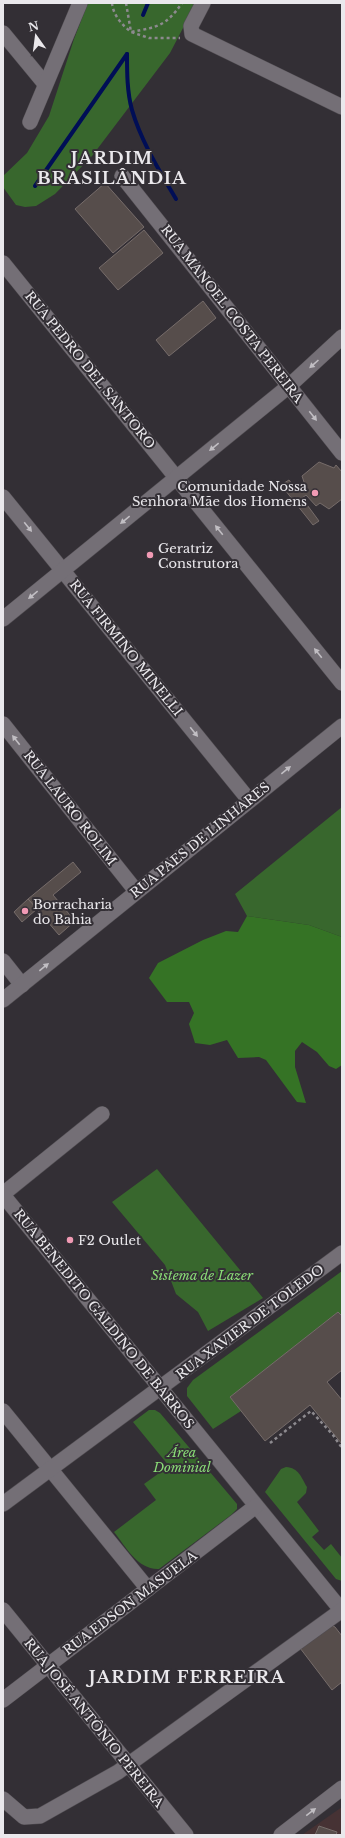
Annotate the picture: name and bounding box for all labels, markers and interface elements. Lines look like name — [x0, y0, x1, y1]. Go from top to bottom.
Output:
north arrow — [16, 16, 56, 56]
text: N — [27, 18, 41, 34]
district label: JARDIM BRASILÂNDIA — [37, 148, 187, 189]
street label: RUA MANOEL COSTA PEREIRA — [157, 222, 307, 407]
street label: RUA PEDRO DEL SANTORO — [21, 288, 159, 452]
one-way arrow — [308, 359, 319, 368]
one-way arrow — [309, 411, 317, 422]
one-way arrow — [209, 443, 219, 452]
place label: Comunidade Nossa Senhora Mãe dos Homens — [132, 478, 308, 510]
marker: Comunidade Nossa Senhora Mãe dos Homens — [310, 488, 320, 498]
one-way arrow — [120, 515, 131, 524]
one-way arrow — [23, 522, 32, 533]
one-way arrow — [215, 524, 223, 535]
place label: Geratriz Construtora — [158, 540, 239, 572]
marker: Geratriz Construtora — [145, 550, 155, 560]
street label: RUA FIRMINO MINELLI — [66, 576, 186, 720]
one-way arrow — [28, 591, 39, 599]
one-way arrow — [313, 648, 322, 658]
one-way arrow — [189, 726, 198, 737]
one-way arrow — [12, 735, 21, 746]
street label: RUA LAURO ROLIM — [20, 747, 120, 869]
one-way arrow — [281, 766, 292, 775]
street label: RUA PAES DE LINHARES — [127, 778, 273, 902]
place label: Borracharia do Bahia — [33, 896, 113, 928]
marker: Borracharia do Bahia — [20, 906, 30, 916]
one-way arrow — [39, 962, 49, 971]
street label: RUA BENEDITO GALDINO DE BARROS — [10, 1206, 198, 1432]
place label: F2 Outlet — [78, 1232, 141, 1249]
marker: F2 Outlet — [65, 1235, 75, 1245]
street label: RUA XAVIER DE TOLEDO — [173, 1261, 327, 1383]
park label: Sistema de Lazer — [151, 1267, 254, 1284]
park label: Área Dominial — [152, 1444, 212, 1476]
street label: RUA EDSON MASUELA — [60, 1546, 201, 1659]
street label: RUA JOSÉ ANTÔNIO PEREIRA — [20, 1635, 168, 1812]
district label: JARDIM FERREIRA — [86, 1667, 285, 1688]
one-way arrow — [306, 1808, 317, 1816]

